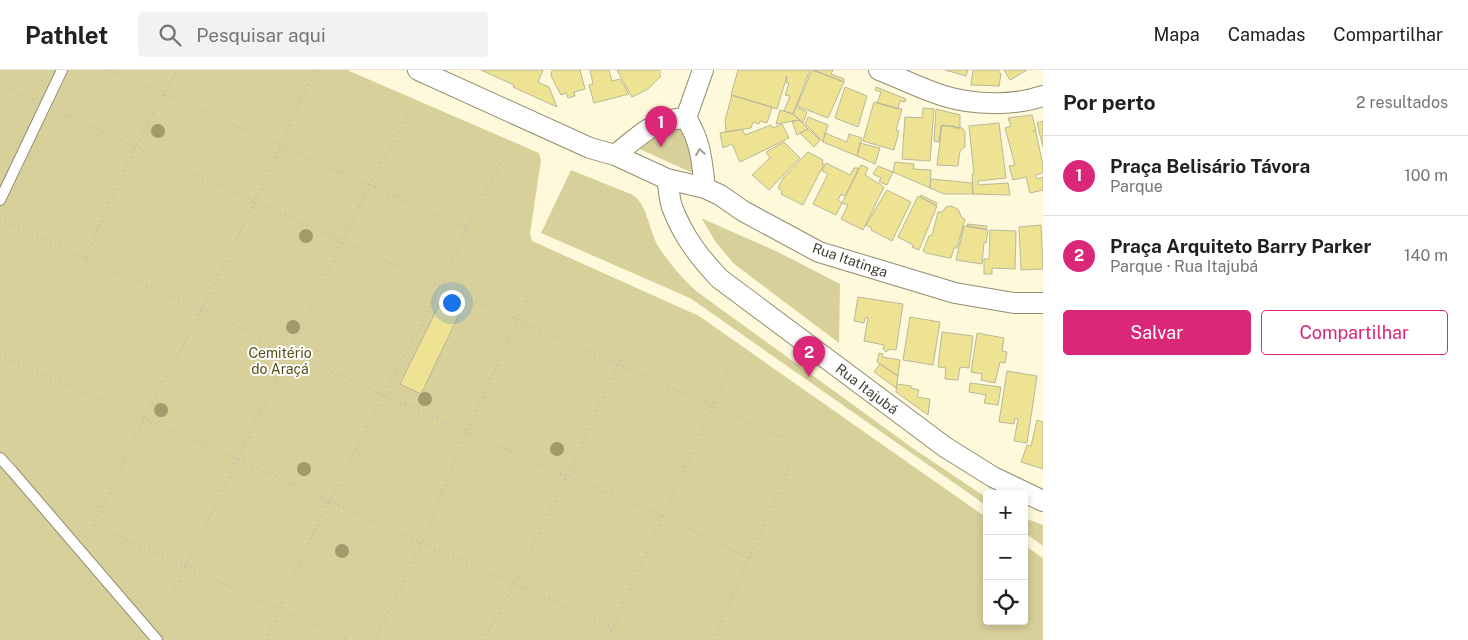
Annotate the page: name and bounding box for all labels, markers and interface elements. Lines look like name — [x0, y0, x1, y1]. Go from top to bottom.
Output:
search box — [138, 12, 488, 57]
text: Pathlet — [25, 21, 108, 49]
icon: search — [156, 21, 184, 49]
text: Pesquisar aqui — [196, 24, 326, 46]
text: Mapa — [1153, 24, 1200, 45]
text: Camadas — [1228, 24, 1305, 45]
text: Compartilhar — [1333, 24, 1443, 45]
text: Por perto — [1063, 90, 1156, 115]
text: 2 resultados — [1356, 93, 1448, 112]
pin: 1 — [645, 106, 677, 147]
one-way arrow — [696, 147, 706, 156]
text: Praça Belisário Távora — [1110, 155, 1310, 177]
text: 1 — [1076, 166, 1082, 185]
text: 100 m — [1404, 166, 1448, 185]
text: Parque — [1110, 177, 1163, 196]
text: Praça Arquiteto Barry Parker — [1110, 235, 1371, 257]
street label: Rua Itatinga — [810, 240, 890, 280]
text: 2 — [1074, 246, 1084, 265]
text: 140 m — [1404, 246, 1448, 265]
text: Parque · Rua Itajubá — [1110, 257, 1258, 276]
your location — [439, 290, 465, 316]
button: Salvar — [1063, 310, 1251, 355]
button: Compartilhar — [1261, 310, 1448, 355]
pin: 2 — [793, 336, 825, 377]
park label: Cemitério do Araçá — [248, 345, 312, 377]
street label: Rua Itajubá — [833, 360, 901, 418]
map controls — [983, 490, 1028, 625]
button: + — [983, 490, 1028, 535]
button: − — [983, 535, 1028, 580]
button: locate — [983, 580, 1028, 625]

